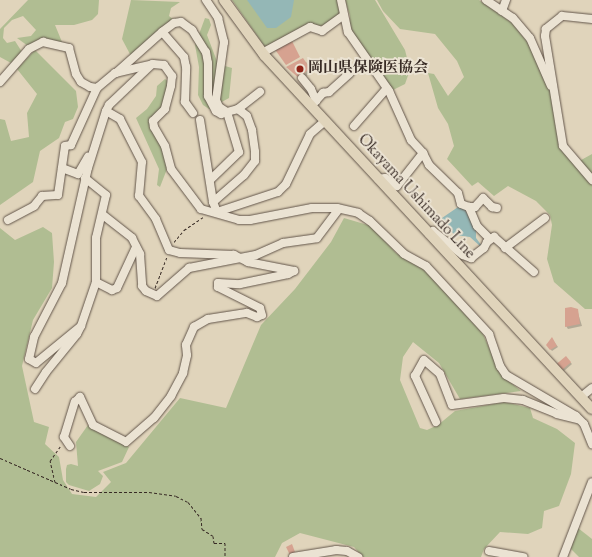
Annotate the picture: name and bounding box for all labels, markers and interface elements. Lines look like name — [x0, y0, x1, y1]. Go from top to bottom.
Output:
place label: 岡山県保険医協会 — [308, 60, 428, 78]
marker: 岡山県保険医協会 — [295, 64, 305, 74]
street label: Okayama Ushimado Line — [354, 131, 478, 263]

